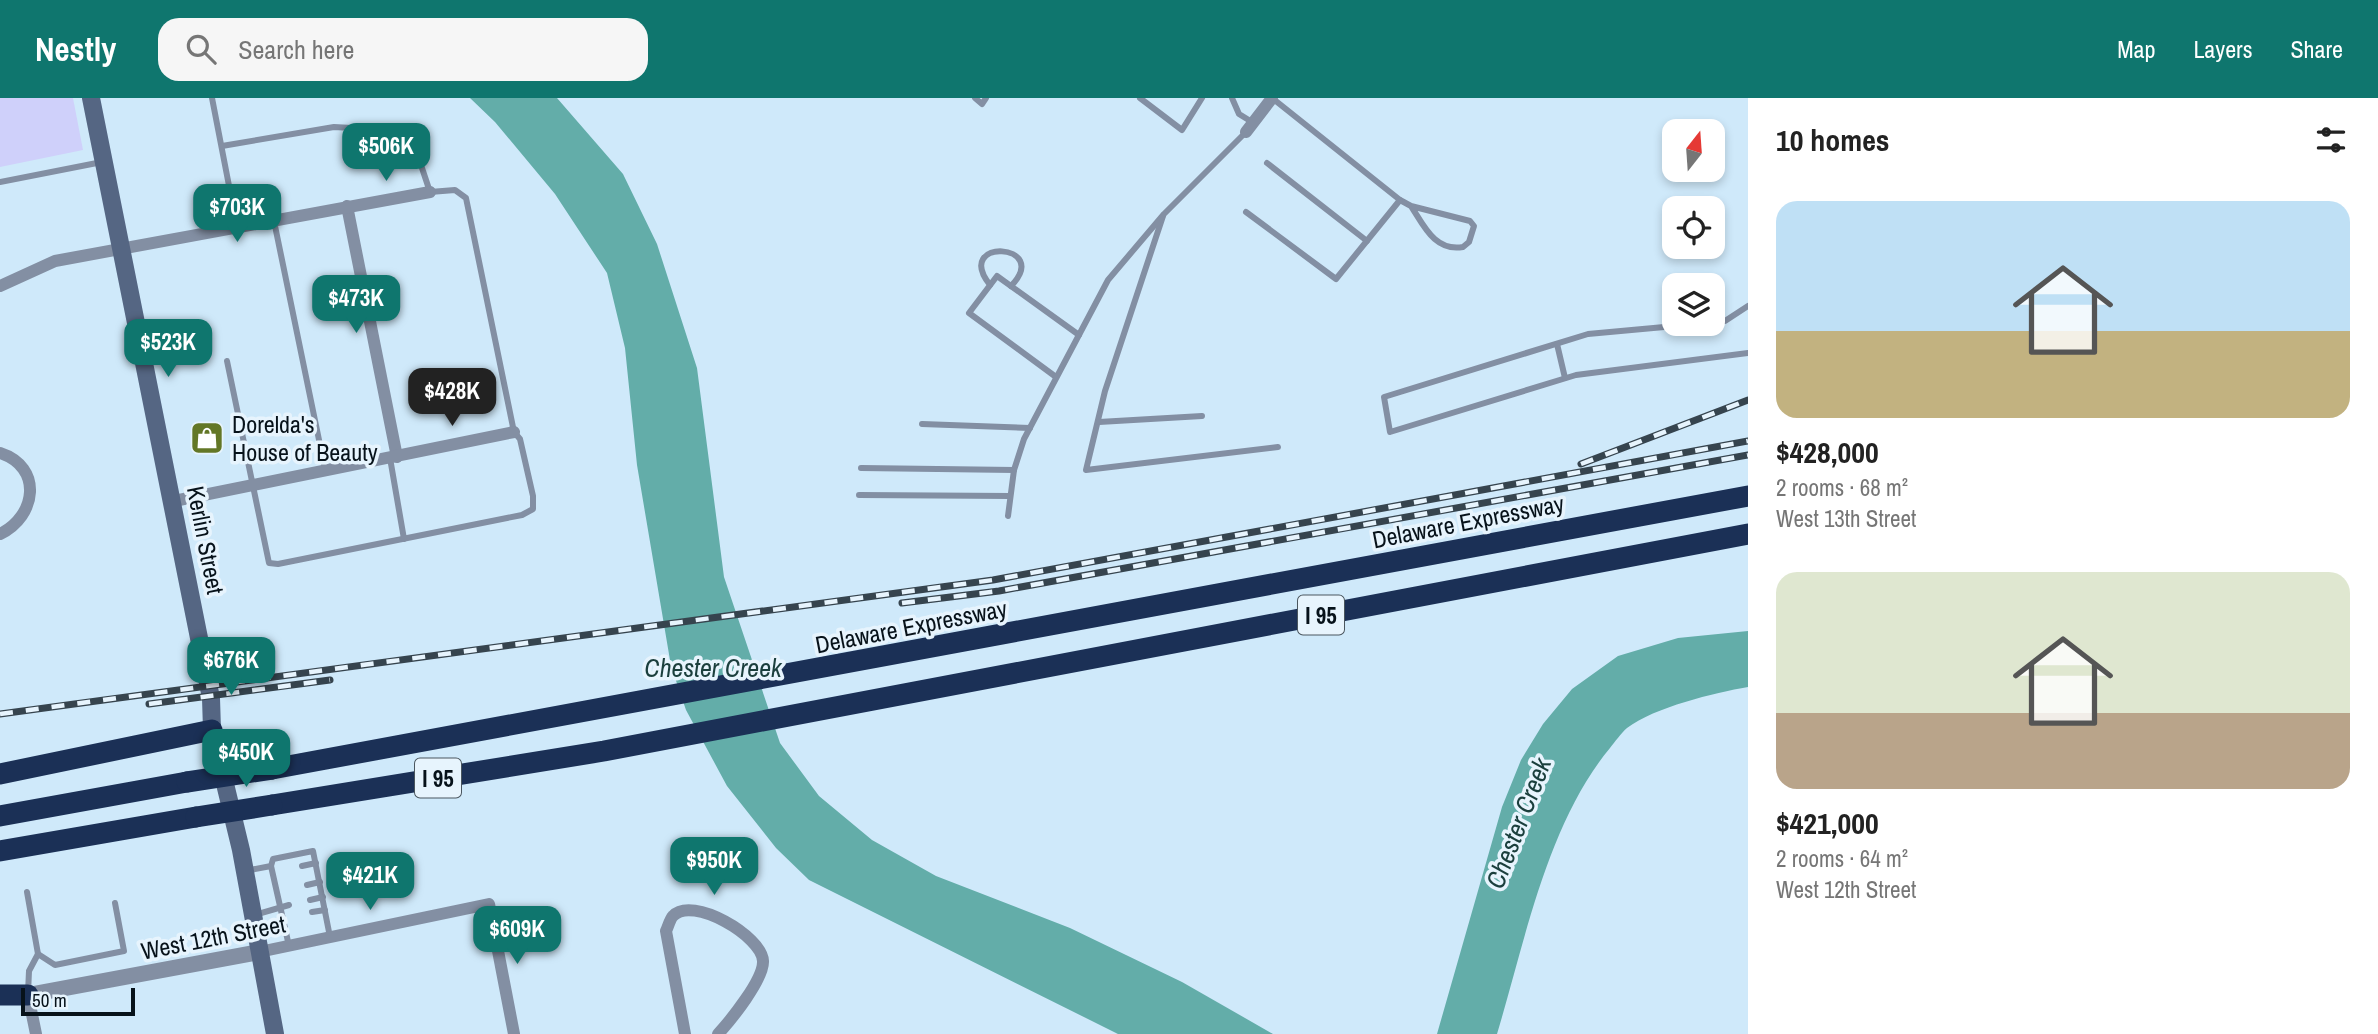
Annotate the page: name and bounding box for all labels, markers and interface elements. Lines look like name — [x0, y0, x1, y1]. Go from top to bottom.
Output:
search box — [158, 18, 648, 81]
text: Nestly — [35, 27, 116, 71]
icon: search — [182, 30, 220, 68]
text: Search here — [238, 32, 354, 67]
text: Map — [2117, 33, 2155, 65]
text: Layers — [2193, 33, 2252, 65]
text: Share — [2290, 33, 2343, 65]
north arrow — [1662, 119, 1726, 182]
map controls — [1662, 119, 1725, 336]
text: 10 homes — [1776, 120, 1890, 160]
icon: filters — [2312, 121, 2350, 159]
pin: $506K — [337, 123, 435, 183]
text: $506K — [358, 130, 414, 161]
pin: $703K — [188, 184, 286, 244]
text: $703K — [209, 191, 265, 222]
button: locate — [1662, 196, 1725, 259]
icon: home — [2000, 247, 2126, 373]
button: layers — [1662, 273, 1725, 336]
pin: $473K — [307, 275, 405, 335]
text: $473K — [328, 282, 384, 313]
pin: $523K — [119, 320, 217, 379]
text: $523K — [140, 326, 196, 357]
pin: $428K — [403, 368, 501, 428]
text: $428K — [424, 375, 480, 406]
place label: Dorelda's House of Beauty — [232, 408, 378, 468]
shop icon: Dorelda's House of Beauty — [188, 419, 226, 457]
text: $428,000 — [1776, 432, 1879, 472]
text: 2 rooms · 68 m² — [1776, 472, 1908, 503]
street label: Kerlin Street — [180, 483, 232, 597]
street label: Delaware Expressway — [1369, 487, 1567, 555]
text: West 13th Street — [1776, 503, 1916, 534]
street label: Delaware Expressway — [812, 592, 1010, 660]
road number: I 95 — [1298, 596, 1344, 635]
icon: home — [2000, 618, 2126, 744]
pin: $676K — [182, 638, 280, 697]
text: $676K — [203, 644, 259, 675]
water label: Chester Creek — [644, 650, 783, 685]
pin: $450K — [197, 730, 295, 789]
text: $450K — [218, 736, 274, 767]
water label: Chester Creek — [1477, 751, 1559, 893]
road number: I 95 — [415, 758, 461, 798]
text: $421,000 — [1776, 803, 1879, 843]
pin: $950K — [665, 838, 763, 897]
text: 2 rooms · 64 m² — [1776, 843, 1908, 874]
text: $950K — [686, 844, 742, 875]
pin: $421K — [321, 852, 419, 912]
text: $421K — [342, 859, 398, 890]
text: West 12th Street — [1776, 874, 1916, 905]
pin: $609K — [468, 906, 566, 966]
street label: West 12th Street — [138, 907, 288, 967]
text: $609K — [489, 913, 545, 944]
scale bar — [21, 985, 135, 1017]
text: 50 m — [32, 987, 67, 1013]

